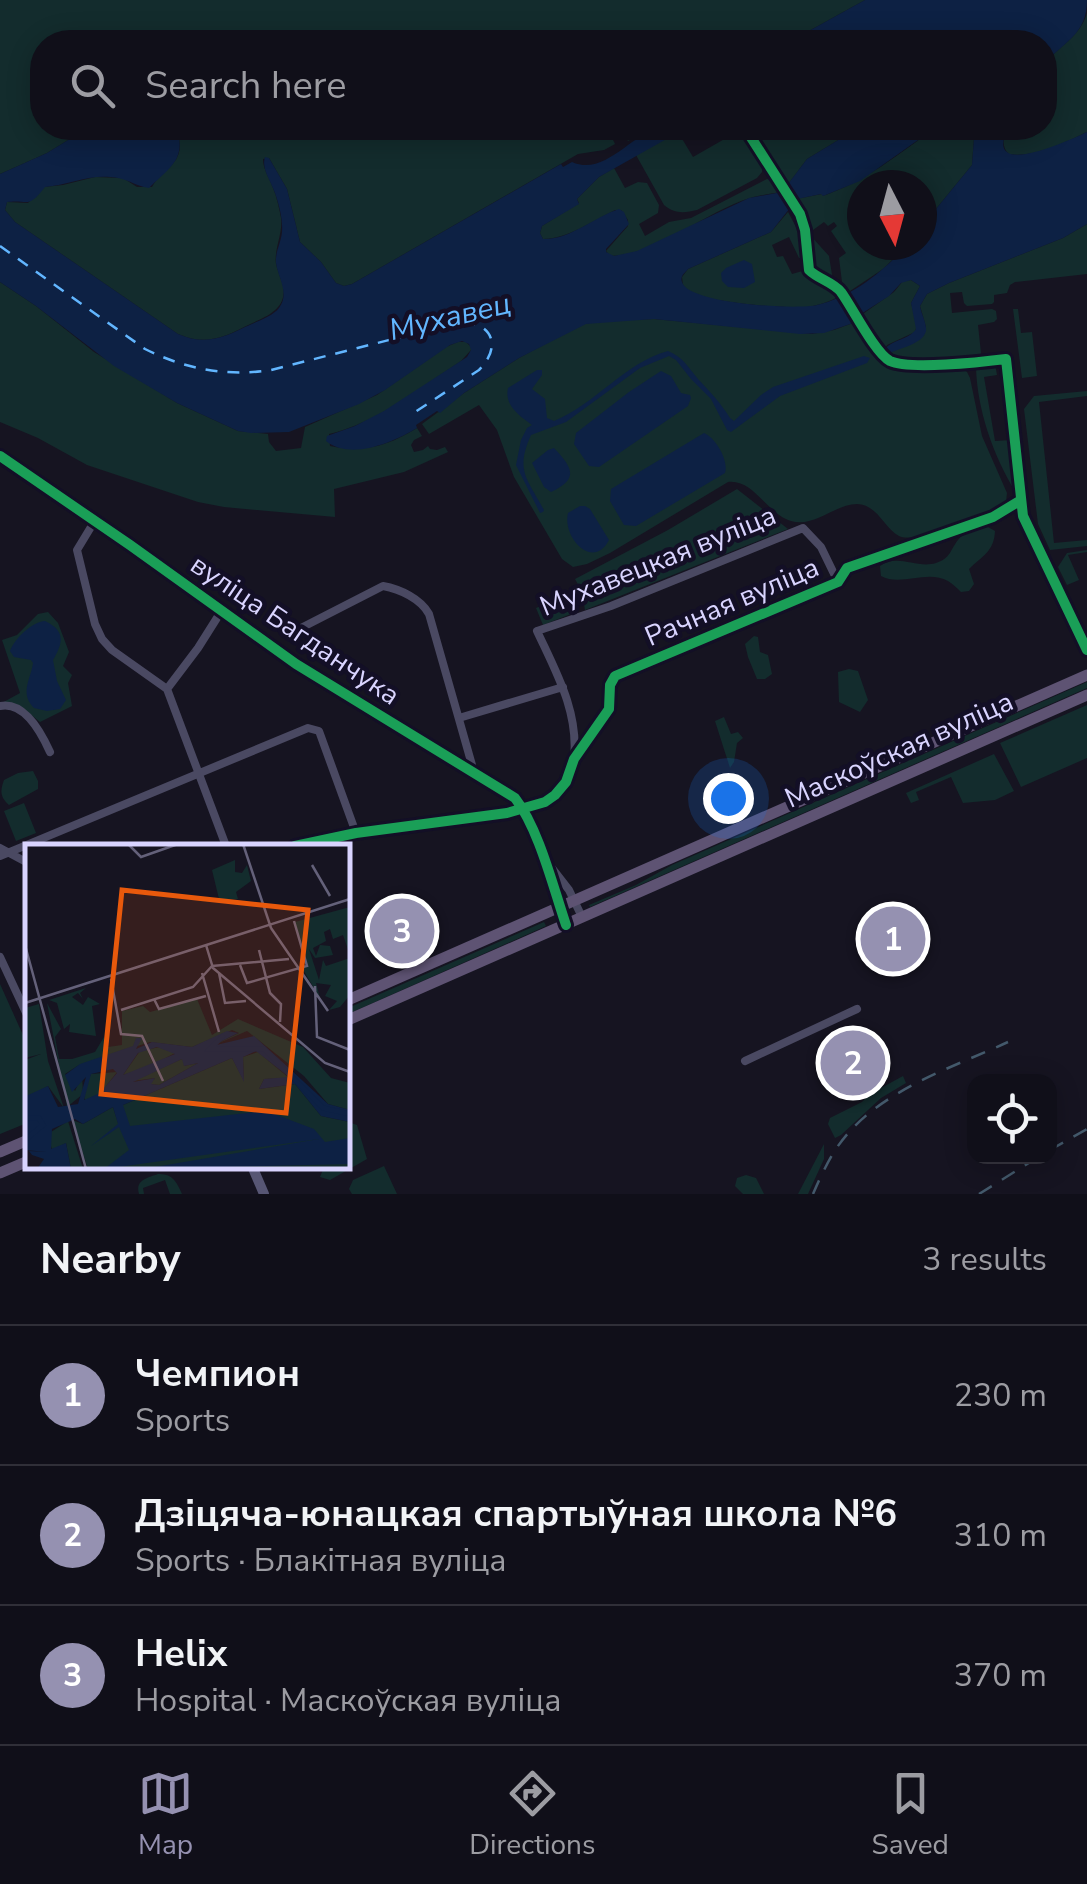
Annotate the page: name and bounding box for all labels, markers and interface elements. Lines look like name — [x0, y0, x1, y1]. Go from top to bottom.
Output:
search box — [30, 30, 1057, 140]
icon: search — [65, 58, 120, 113]
text: Search here — [145, 60, 346, 111]
north arrow — [847, 170, 937, 260]
water label: Мухавец — [385, 283, 515, 351]
street label: Мухавецкая вуліца — [534, 496, 782, 626]
street label: вуліца Багданчука — [183, 546, 407, 714]
street label: Рачная вуліца — [639, 548, 825, 656]
street label: Маскоўская вуліца — [779, 683, 1019, 817]
your location — [703, 773, 754, 824]
inset map — [25, 844, 350, 1169]
pin: 3 — [370, 894, 434, 968]
pin: 1 — [860, 902, 926, 976]
pin: 2 — [820, 1026, 886, 1100]
map controls — [967, 1074, 1057, 1164]
button: locate — [967, 1074, 1057, 1164]
text: Nearby — [40, 1231, 181, 1288]
text: 3 results — [922, 1238, 1047, 1281]
text: Чемпион — [135, 1348, 300, 1399]
text: 1 — [63, 1374, 82, 1417]
text: 230 m — [954, 1374, 1047, 1417]
text: Sports — [135, 1399, 230, 1442]
text: Дзіцяча-юнацкая спартыўная школа №6 — [135, 1488, 897, 1539]
text: 2 — [63, 1514, 82, 1557]
text: 310 m — [954, 1514, 1047, 1557]
text: Sports · Блакітная вуліца — [135, 1539, 507, 1582]
text: Helix — [135, 1628, 228, 1679]
text: 3 — [63, 1654, 82, 1697]
text: 370 m — [954, 1654, 1047, 1697]
text: Hospital · Маскоўская вуліца — [135, 1679, 562, 1722]
tab: Map — [138, 1766, 193, 1864]
tab: Directions — [469, 1766, 595, 1864]
tab: Saved — [872, 1766, 949, 1864]

